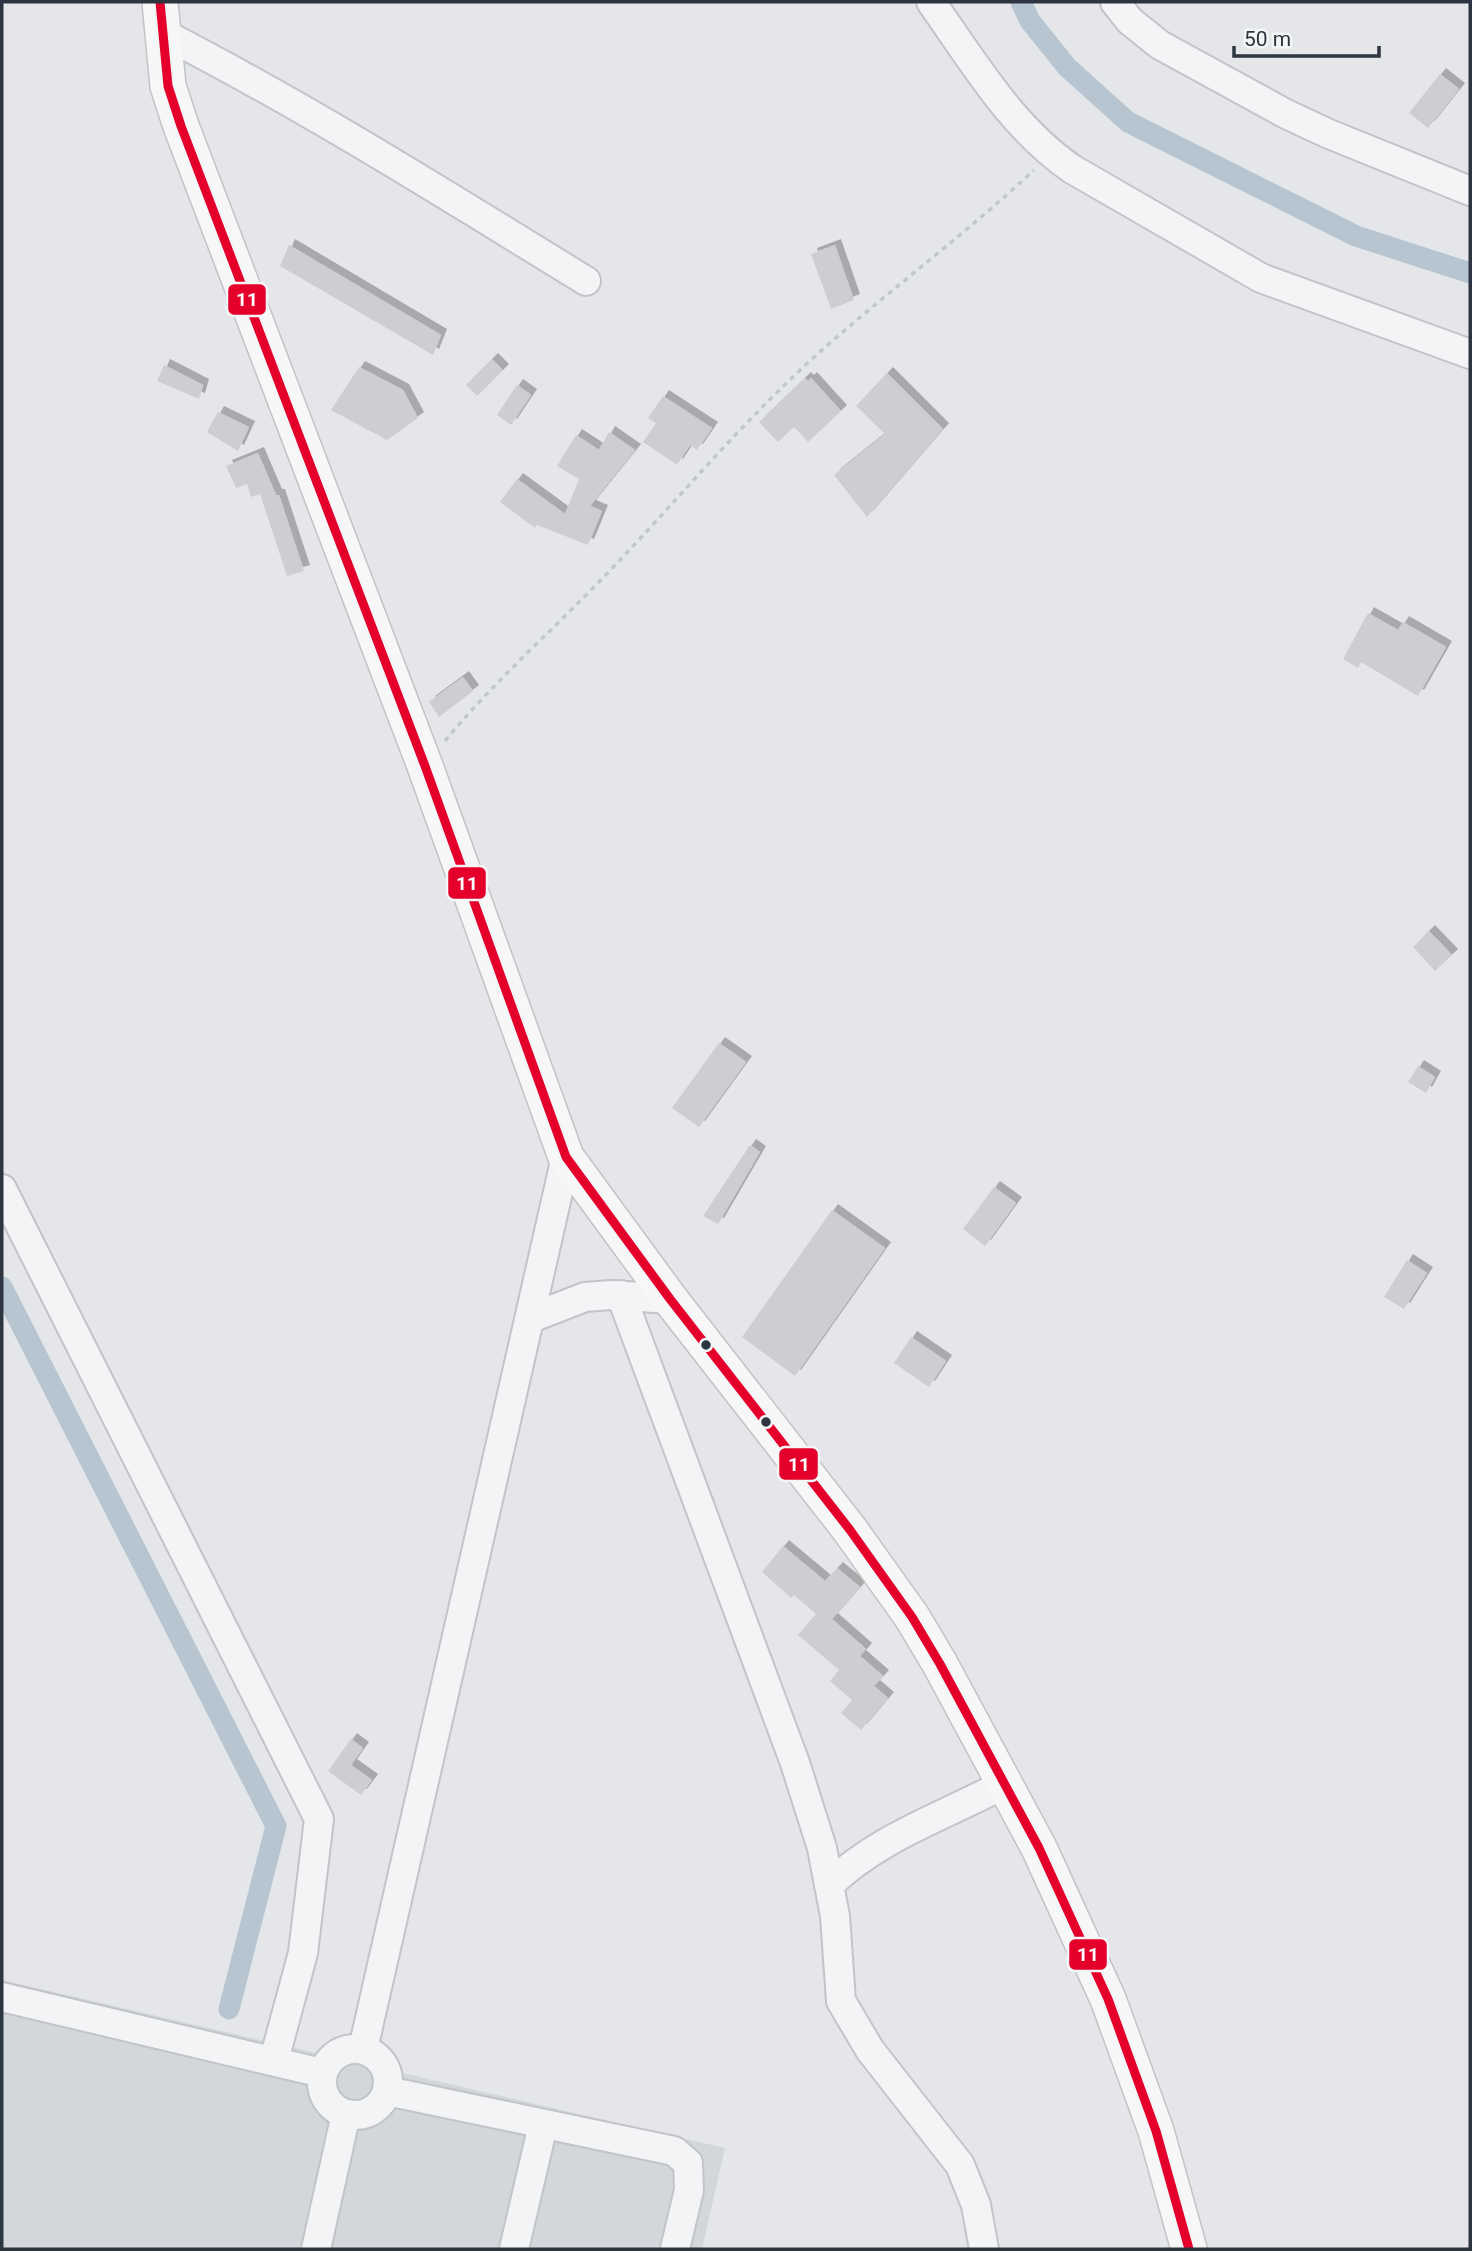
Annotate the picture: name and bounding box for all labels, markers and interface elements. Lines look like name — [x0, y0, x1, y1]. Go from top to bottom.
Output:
scale bar — [1234, 14, 1379, 58]
text: 50 m — [1244, 27, 1291, 51]
line badge: 11 — [227, 283, 267, 316]
text: 11 — [236, 288, 258, 311]
line badge: 11 — [447, 866, 487, 900]
text: 11 — [456, 872, 478, 895]
unlabelled marker — [699, 1338, 713, 1352]
unlabelled marker — [759, 1415, 773, 1429]
line badge: 11 — [778, 1447, 819, 1481]
text: 11 — [788, 1453, 810, 1476]
line badge: 11 — [1068, 1938, 1108, 1971]
text: 11 — [1077, 1943, 1099, 1966]

